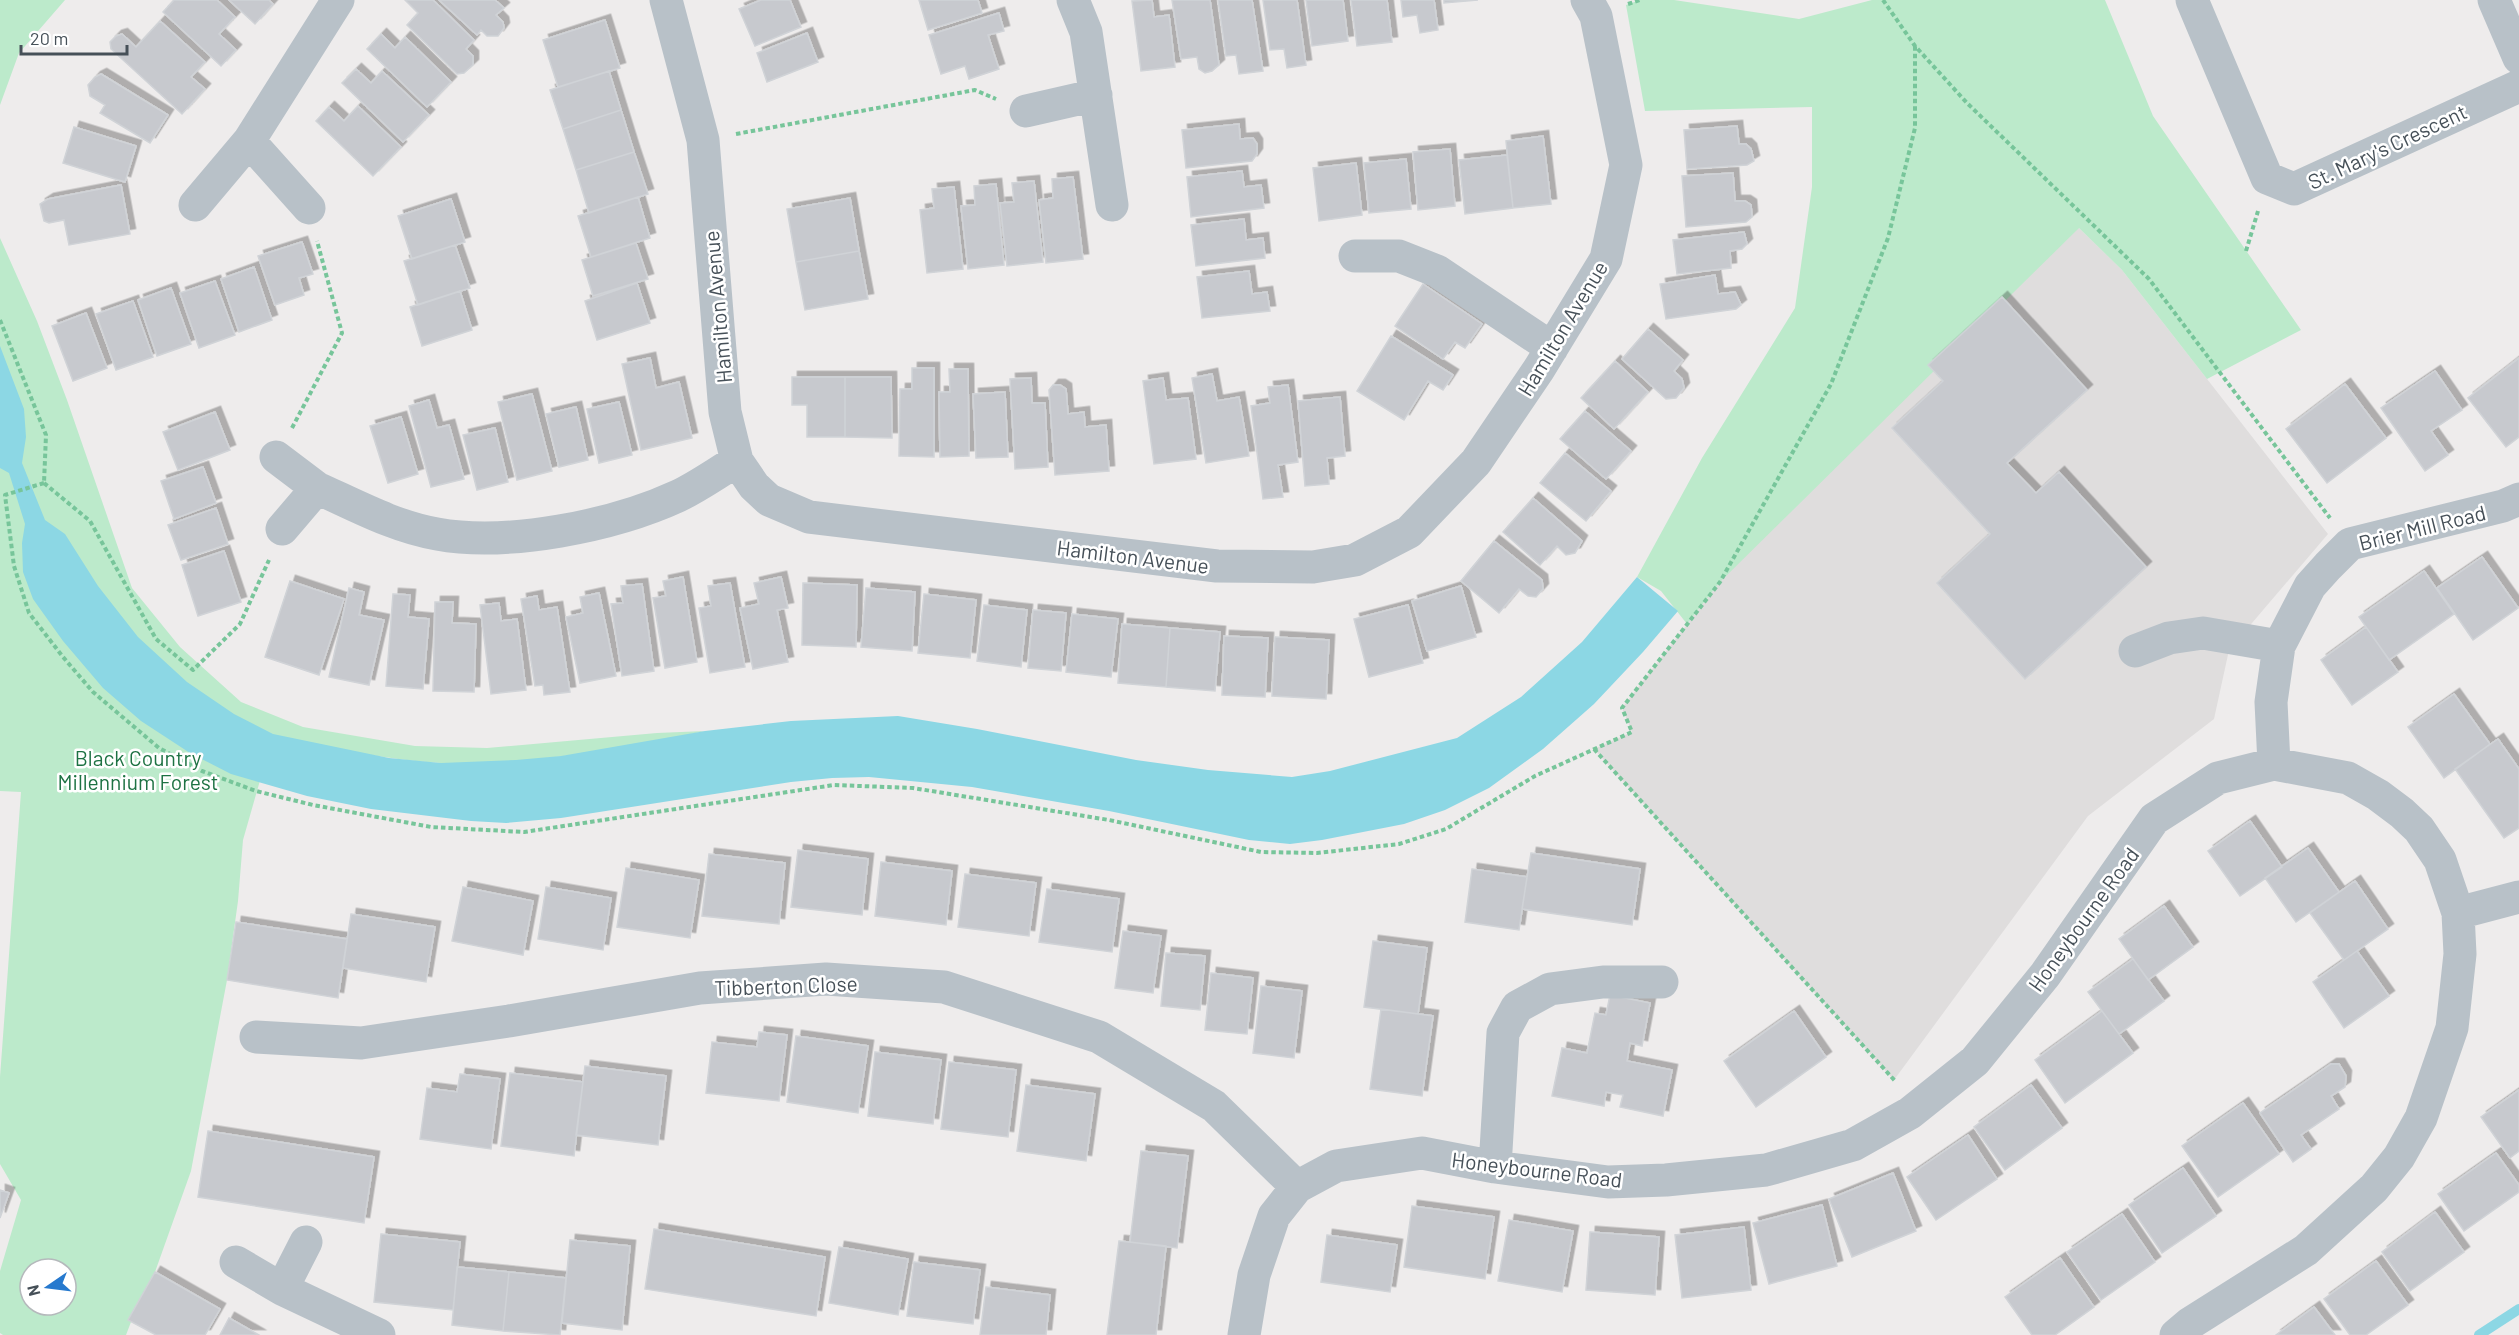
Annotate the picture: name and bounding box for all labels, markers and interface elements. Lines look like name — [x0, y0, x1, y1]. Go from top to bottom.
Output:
scale bar — [21, 18, 128, 56]
text: 20 m — [30, 27, 68, 49]
street label: St. Mary's Crescent — [2304, 98, 2470, 194]
street label: Hamilton Avenue — [698, 230, 736, 384]
street label: Hamilton Avenue — [1512, 256, 1612, 400]
street label: Brier Mill Road — [2356, 499, 2488, 555]
street label: Hamilton Avenue — [1056, 534, 1210, 578]
park label: Black Country Millennium Forest — [58, 745, 218, 794]
street label: Honeybourne Road — [2022, 842, 2144, 996]
street label: Tibberton Close — [714, 970, 858, 1000]
street label: Honeybourne Road — [1450, 1146, 1624, 1192]
north arrow — [18, 1257, 78, 1317]
text: N — [22, 1283, 43, 1298]

